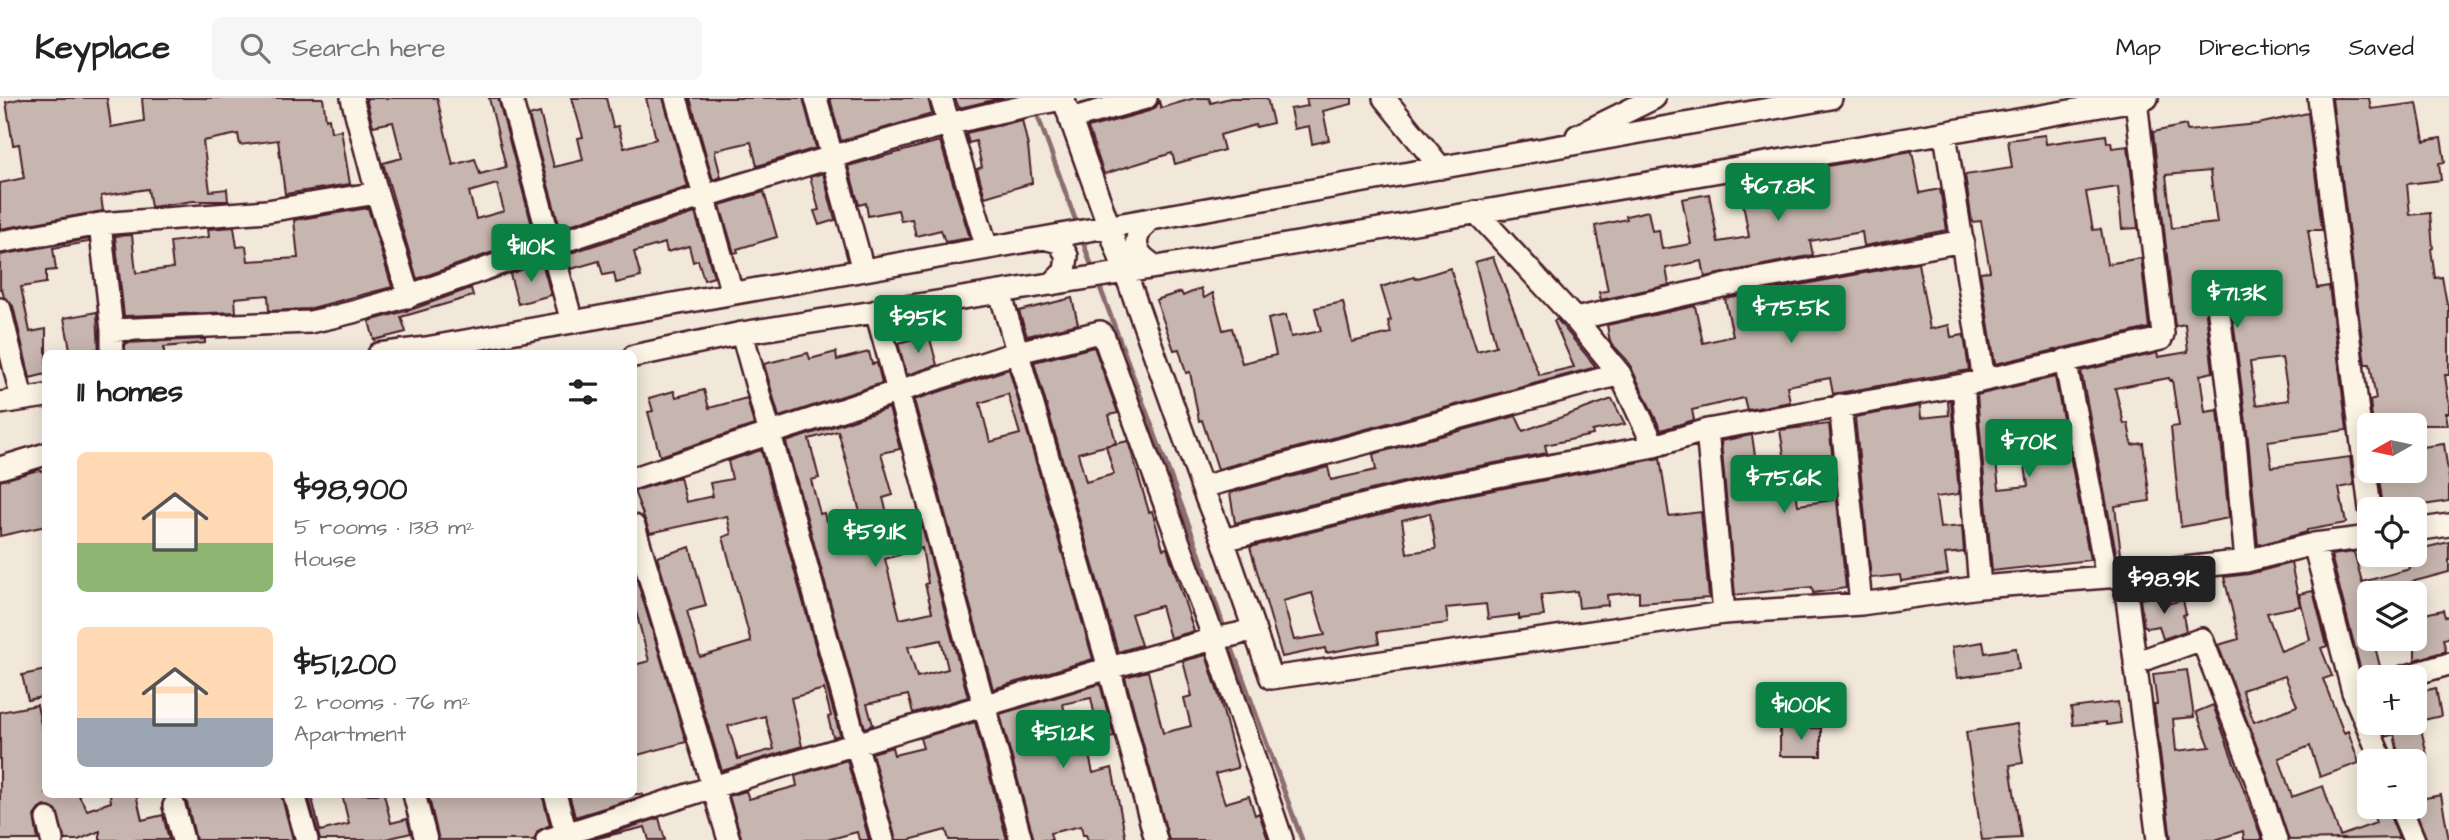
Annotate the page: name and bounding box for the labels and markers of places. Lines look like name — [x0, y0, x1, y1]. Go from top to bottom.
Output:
pin: $67.8K — [1721, 164, 1835, 223]
pin: $110K — [482, 225, 580, 284]
pin: $71.3K — [2180, 271, 2294, 330]
pin: $75.5K — [1734, 286, 1848, 345]
pin: $95K — [877, 296, 959, 355]
pin: $70K — [1988, 420, 2070, 479]
pin: $75.6K — [1727, 456, 1841, 515]
pin: $59.1K — [818, 510, 932, 569]
pin: $98.9K — [2107, 556, 2221, 616]
pin: $100K — [1752, 682, 1850, 742]
pin: $51.2K — [1006, 710, 1120, 770]

